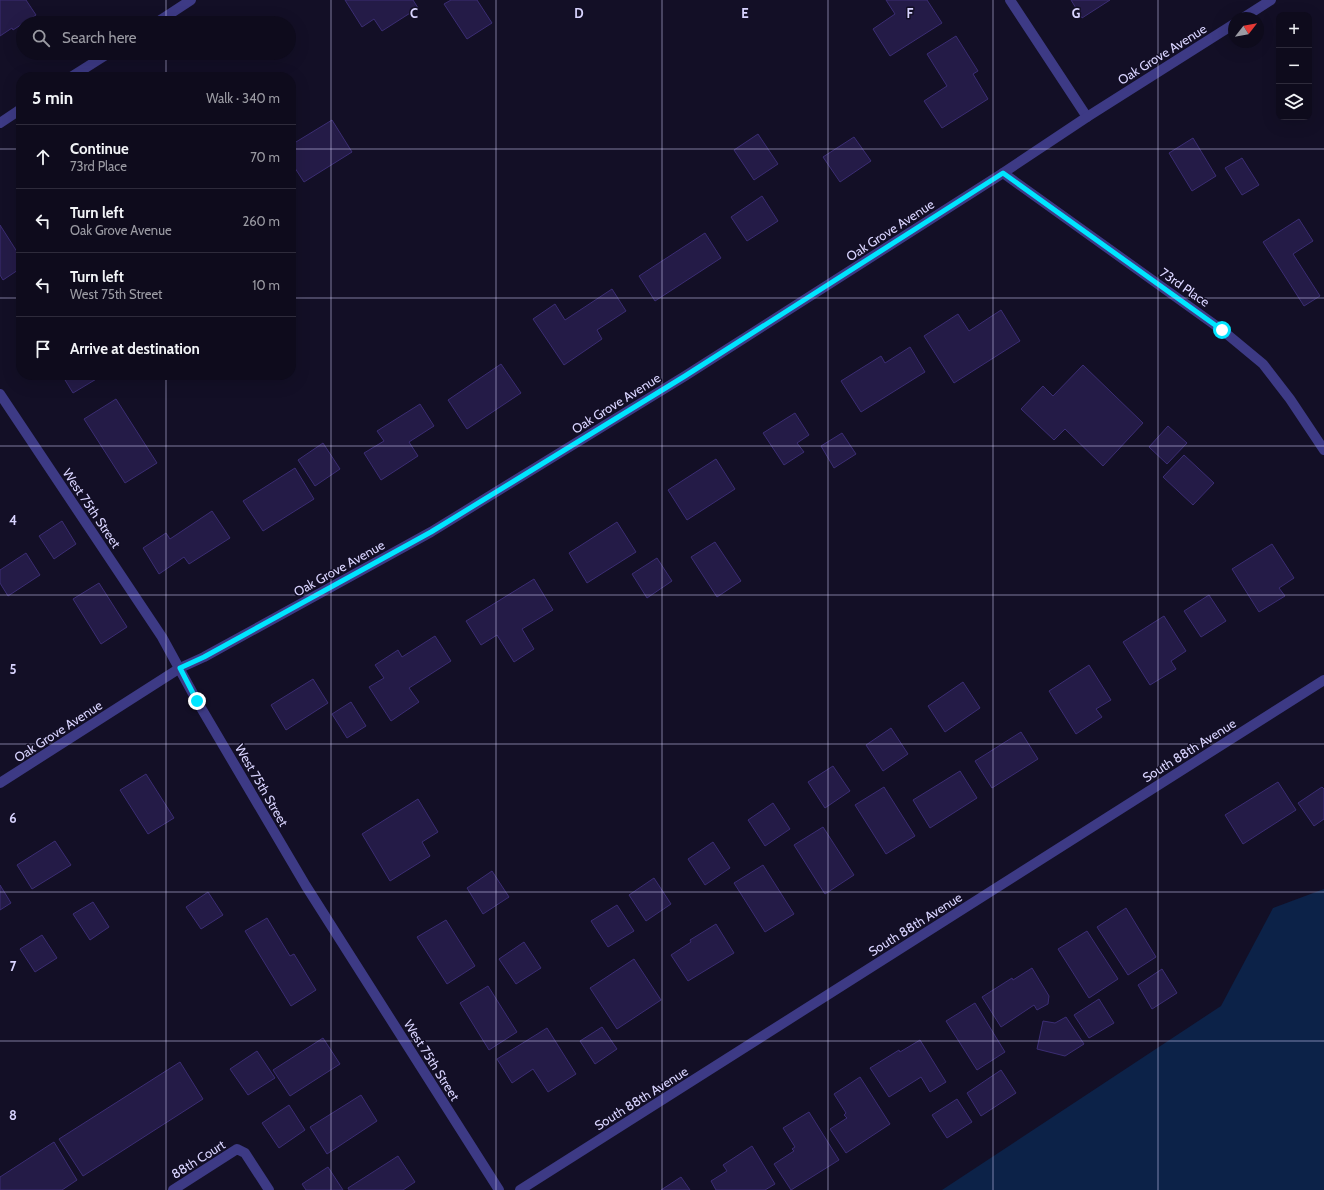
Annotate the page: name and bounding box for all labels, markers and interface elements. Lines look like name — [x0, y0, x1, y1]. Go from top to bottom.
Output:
text: C — [410, 5, 418, 21]
text: D — [574, 5, 584, 21]
text: E — [741, 5, 749, 21]
text: F — [907, 5, 914, 21]
text: G — [1072, 5, 1081, 21]
north arrow — [1228, 12, 1264, 48]
map controls — [1276, 12, 1312, 120]
button: + — [1276, 12, 1312, 48]
search box — [16, 16, 296, 60]
street label: Oak Grove Avenue — [1115, 20, 1210, 88]
icon: search — [30, 27, 52, 49]
text: Search here — [62, 29, 137, 47]
button: − — [1276, 48, 1312, 84]
button: layers — [1276, 84, 1312, 120]
text: 5 min — [32, 88, 73, 108]
text: Walk · 340 m — [206, 90, 280, 106]
text: Continue — [70, 140, 129, 158]
icon: ahead — [32, 146, 54, 168]
text: 70 m — [250, 149, 280, 165]
text: 73rd Place — [70, 158, 127, 174]
street label: Oak Grove Avenue — [843, 195, 937, 264]
text: Turn left — [70, 204, 124, 222]
icon: left — [32, 210, 54, 232]
text: 260 m — [242, 213, 280, 229]
text: Oak Grove Avenue — [70, 222, 172, 238]
street label: 73rd Place — [1157, 264, 1213, 310]
text: Turn left — [70, 268, 124, 286]
icon: left — [32, 274, 54, 296]
text: 10 m — [252, 277, 280, 293]
text: West 75th Street — [70, 286, 162, 302]
route start — [1213, 321, 1231, 339]
icon: arrive — [32, 338, 54, 360]
text: Arrive at destination — [70, 340, 200, 358]
street label: Oak Grove Avenue — [569, 369, 664, 437]
street label: West 75th Street — [60, 465, 125, 551]
text: 4 — [9, 512, 17, 528]
street label: Oak Grove Avenue — [291, 536, 388, 600]
text: 5 — [10, 661, 17, 677]
route end — [188, 692, 206, 710]
street label: Oak Grove Avenue — [11, 696, 105, 765]
street label: South 88th Avenue — [1139, 715, 1239, 785]
street label: West 75th Street — [232, 741, 292, 830]
text: 6 — [9, 810, 17, 826]
street label: South 88th Avenue — [865, 889, 965, 959]
text: 7 — [10, 958, 17, 974]
street label: West 75th Street — [401, 1017, 464, 1104]
street label: South 88th Avenue — [591, 1063, 691, 1133]
text: 8 — [9, 1107, 17, 1123]
street label: 88th Court — [168, 1136, 228, 1182]

